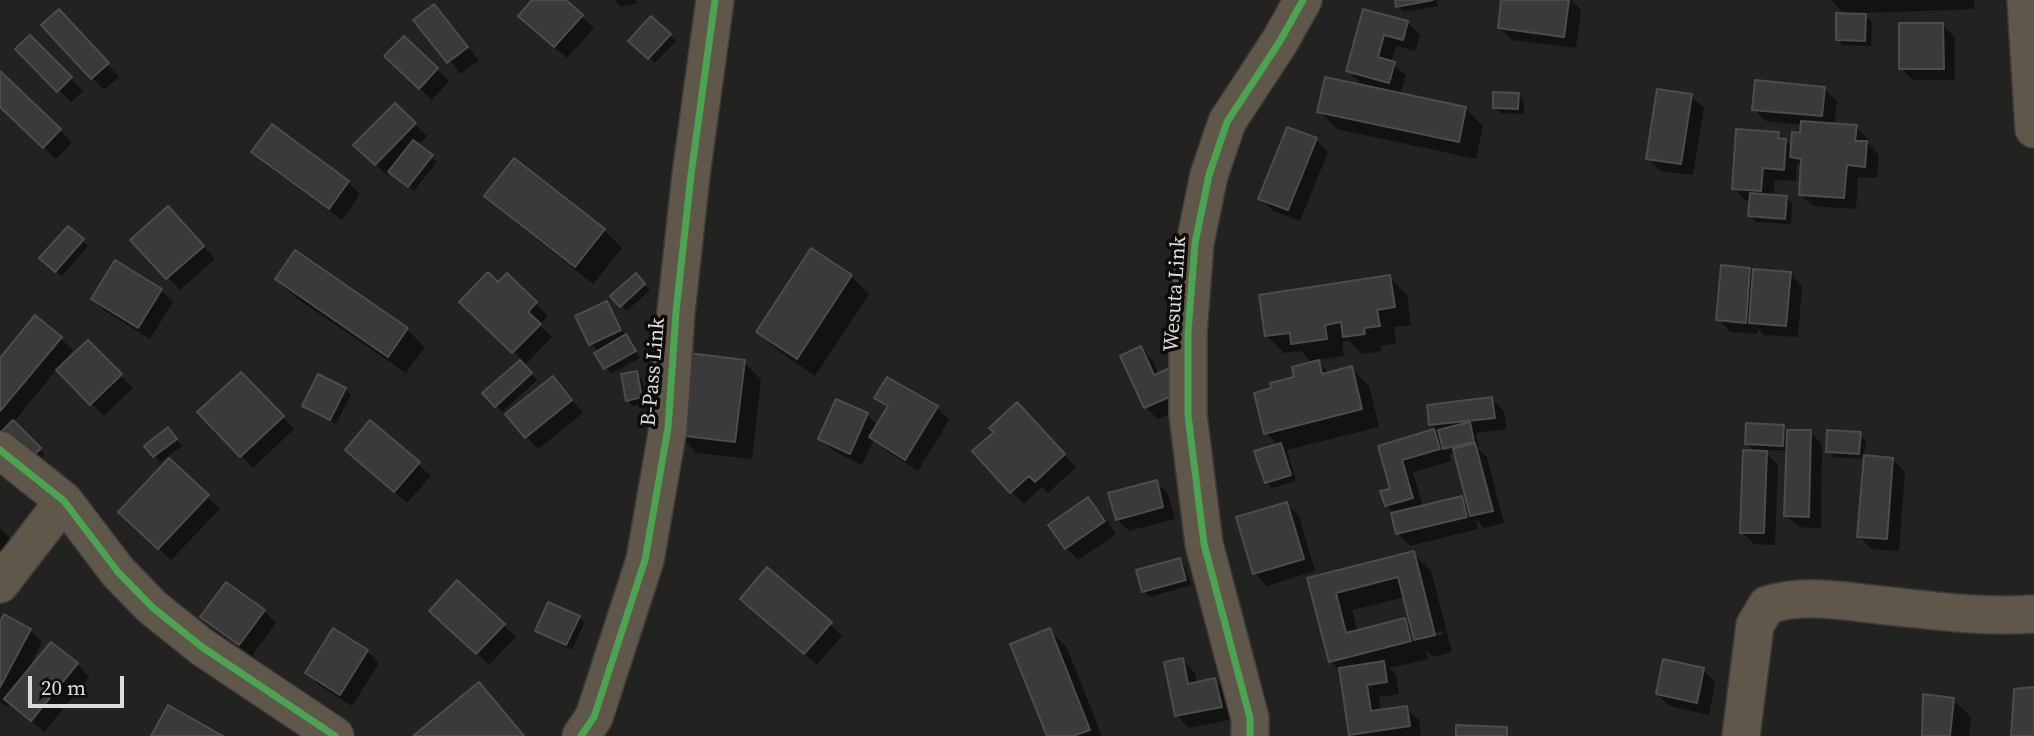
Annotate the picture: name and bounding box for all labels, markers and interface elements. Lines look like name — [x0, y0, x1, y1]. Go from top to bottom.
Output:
street label: Wesuta Link — [1159, 235, 1193, 353]
street label: B-Pass Link — [637, 317, 671, 427]
scale bar — [32, 662, 128, 706]
text: 20 m — [41, 673, 86, 702]

